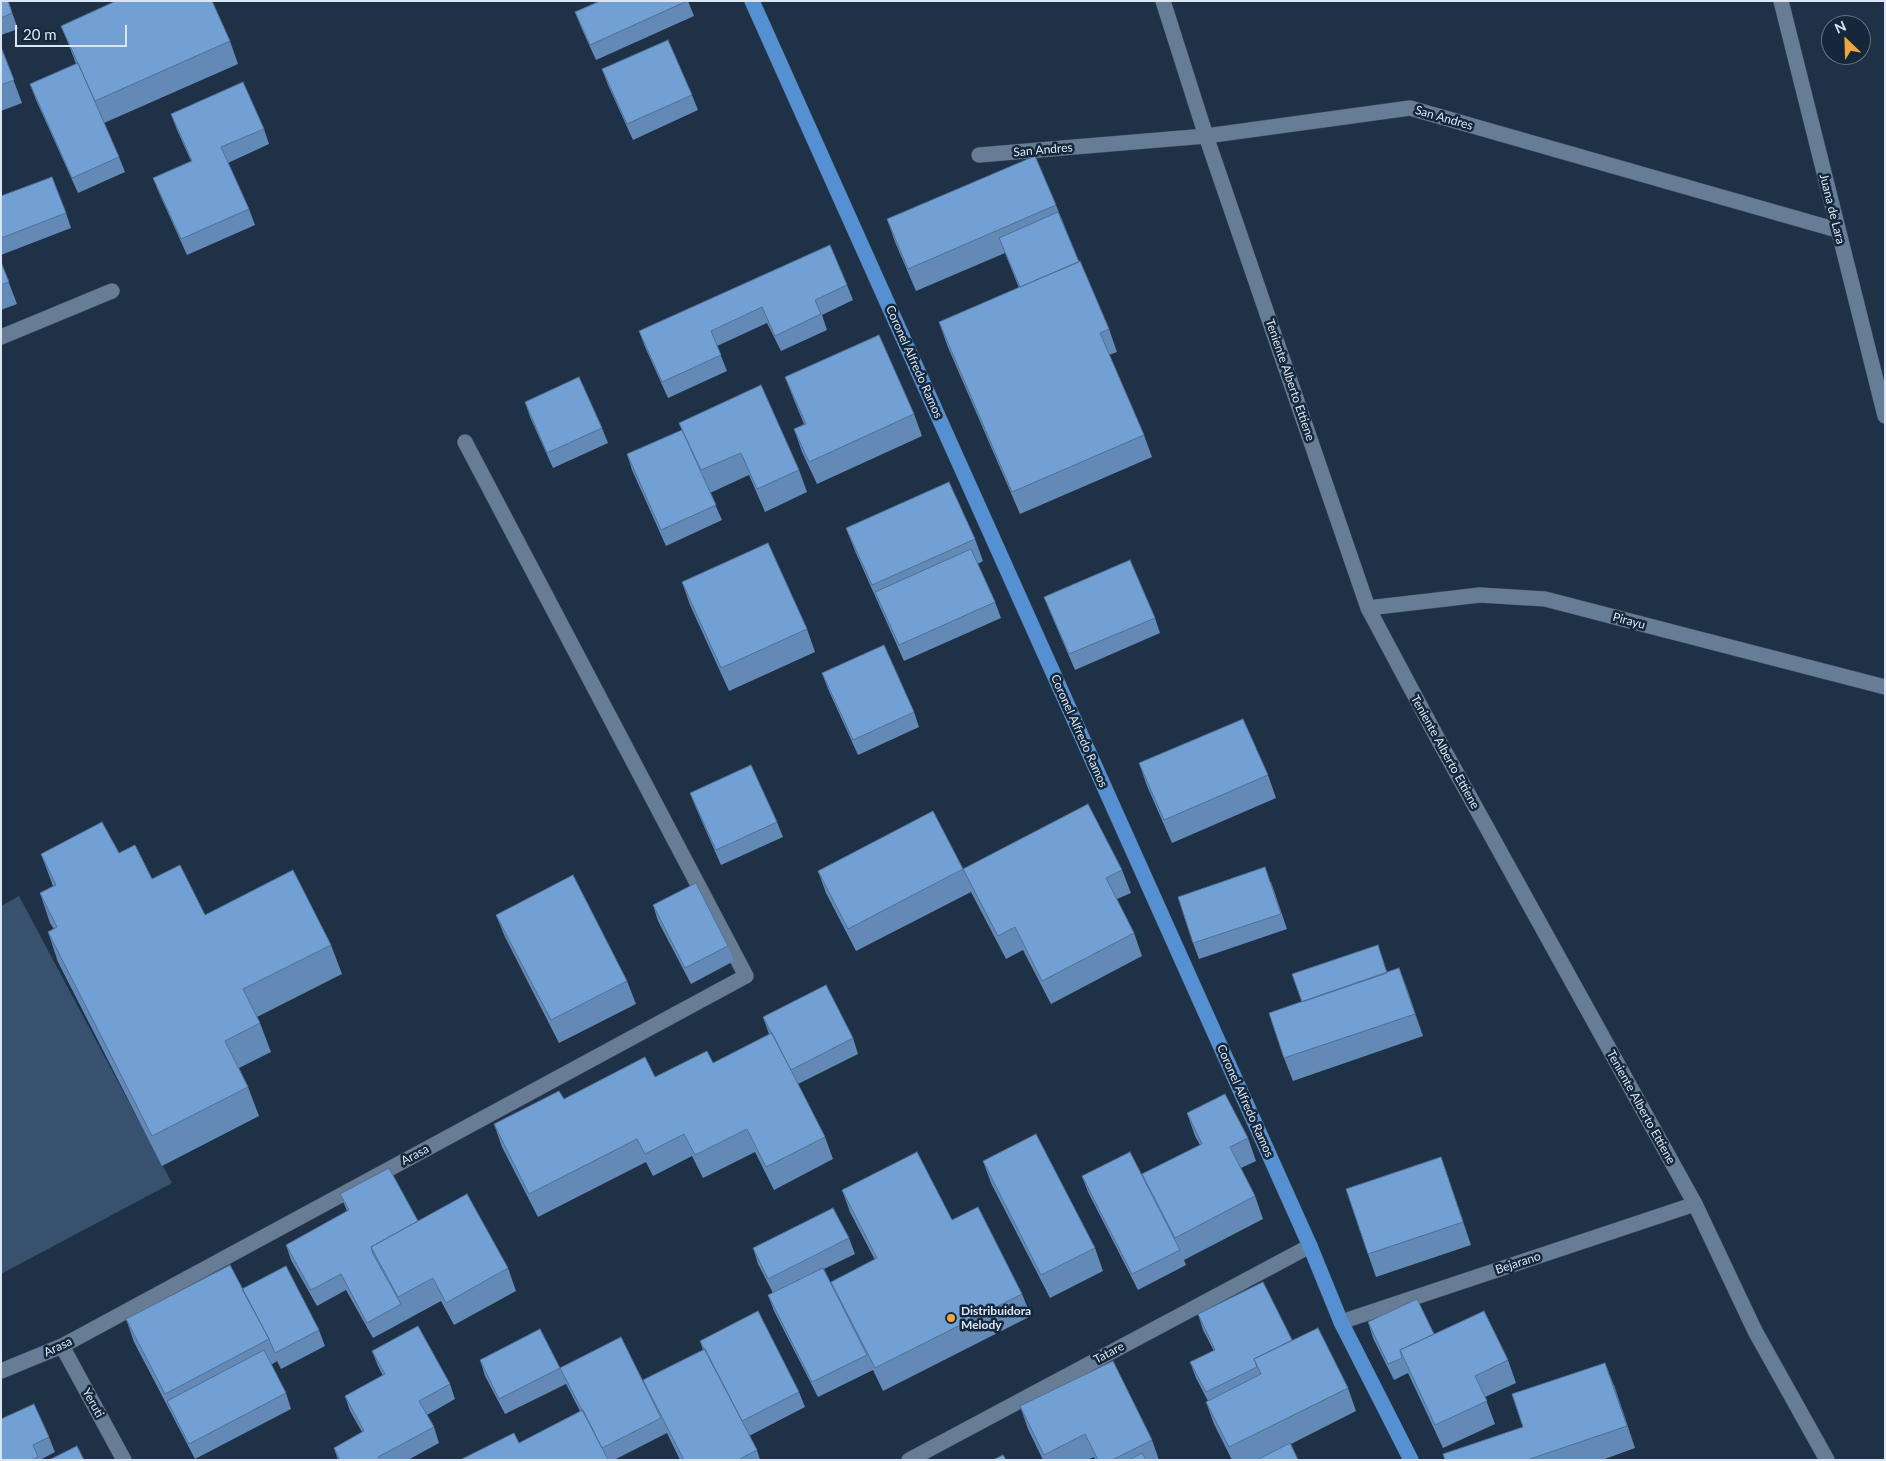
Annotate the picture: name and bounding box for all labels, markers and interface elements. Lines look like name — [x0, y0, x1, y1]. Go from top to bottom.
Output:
scale bar — [18, 15, 130, 47]
north arrow — [1821, 15, 1871, 65]
text: N — [1832, 17, 1848, 37]
text: 20 m — [23, 25, 57, 43]
street label: San Andres — [1414, 103, 1474, 133]
street label: San Andres — [1013, 140, 1073, 160]
street label: Juana de Lara — [1816, 172, 1848, 246]
street label: Coronel Alfredo Ramos — [883, 303, 945, 421]
street label: Teniente Alberto Ettiene — [1262, 317, 1318, 443]
street label: Pirayu — [1611, 610, 1647, 632]
street label: Coronel Alfredo Ramos — [1048, 672, 1110, 790]
street label: Teniente Alberto Ettiene — [1408, 693, 1482, 811]
street label: Coronel Alfredo Ramos — [1214, 1042, 1276, 1160]
street label: Teniente Alberto Ettiene — [1604, 1048, 1678, 1166]
street label: Arasa — [399, 1142, 431, 1168]
street label: Bejarano — [1494, 1249, 1542, 1277]
place label: Distribuidora Melody — [961, 1304, 1031, 1332]
marker: Distribuidora Melody — [945, 1312, 957, 1324]
street label: Arasa — [42, 1334, 74, 1360]
street label: Tatare — [1091, 1339, 1127, 1367]
street label: Yeruti — [79, 1386, 107, 1420]

